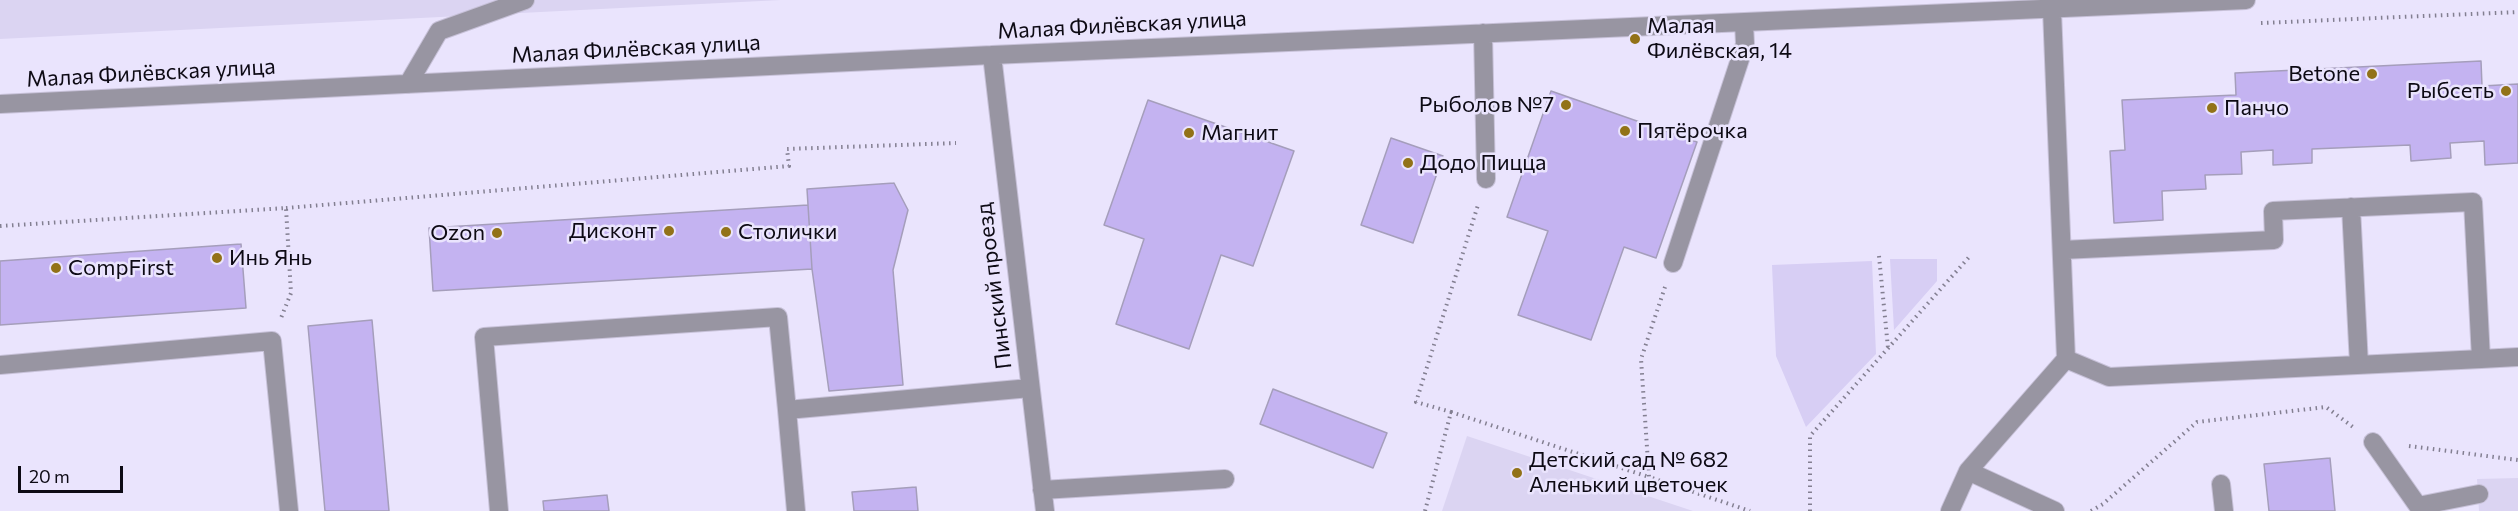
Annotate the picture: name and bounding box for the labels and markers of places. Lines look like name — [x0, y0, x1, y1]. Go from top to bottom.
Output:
place label: Малая Филёвская, 14 — [1647, 13, 1792, 64]
marker: Малая Филёвская, 14 — [1628, 32, 1642, 46]
place label: Betone — [2288, 61, 2360, 87]
marker: Betone — [2365, 67, 2379, 81]
place label: Рыбсеть — [2407, 78, 2494, 104]
marker: Рыбсеть — [2499, 84, 2513, 98]
place label: Рыболов №7 — [1419, 92, 1554, 118]
place label: Панчо — [2224, 95, 2289, 121]
marker: Рыболов №7 — [1559, 98, 1573, 112]
marker: Панчо — [2205, 101, 2219, 115]
place label: Пятёрочка — [1637, 118, 1748, 144]
place label: Магнит — [1201, 120, 1278, 146]
marker: Пятёрочка — [1618, 124, 1632, 138]
marker: Магнит — [1182, 126, 1196, 140]
place label: Додо Пицца — [1420, 150, 1546, 176]
marker: Додо Пицца — [1401, 156, 1415, 170]
place label: Дисконт — [569, 218, 657, 244]
place label: Столички — [738, 219, 837, 245]
place label: Ozon — [430, 220, 485, 246]
marker: Дисконт — [662, 224, 676, 238]
marker: Столички — [719, 225, 733, 239]
marker: Ozon — [490, 226, 504, 240]
place label: Инь Янь — [229, 245, 312, 271]
marker: Инь Янь — [210, 251, 224, 265]
place label: CompFirst — [68, 255, 174, 281]
marker: CompFirst — [49, 261, 63, 275]
place label: Детский сад № 682 Аленький цветочек — [1529, 447, 1728, 499]
marker: Детский сад № 682 Аленький цветочек — [1510, 466, 1524, 480]

